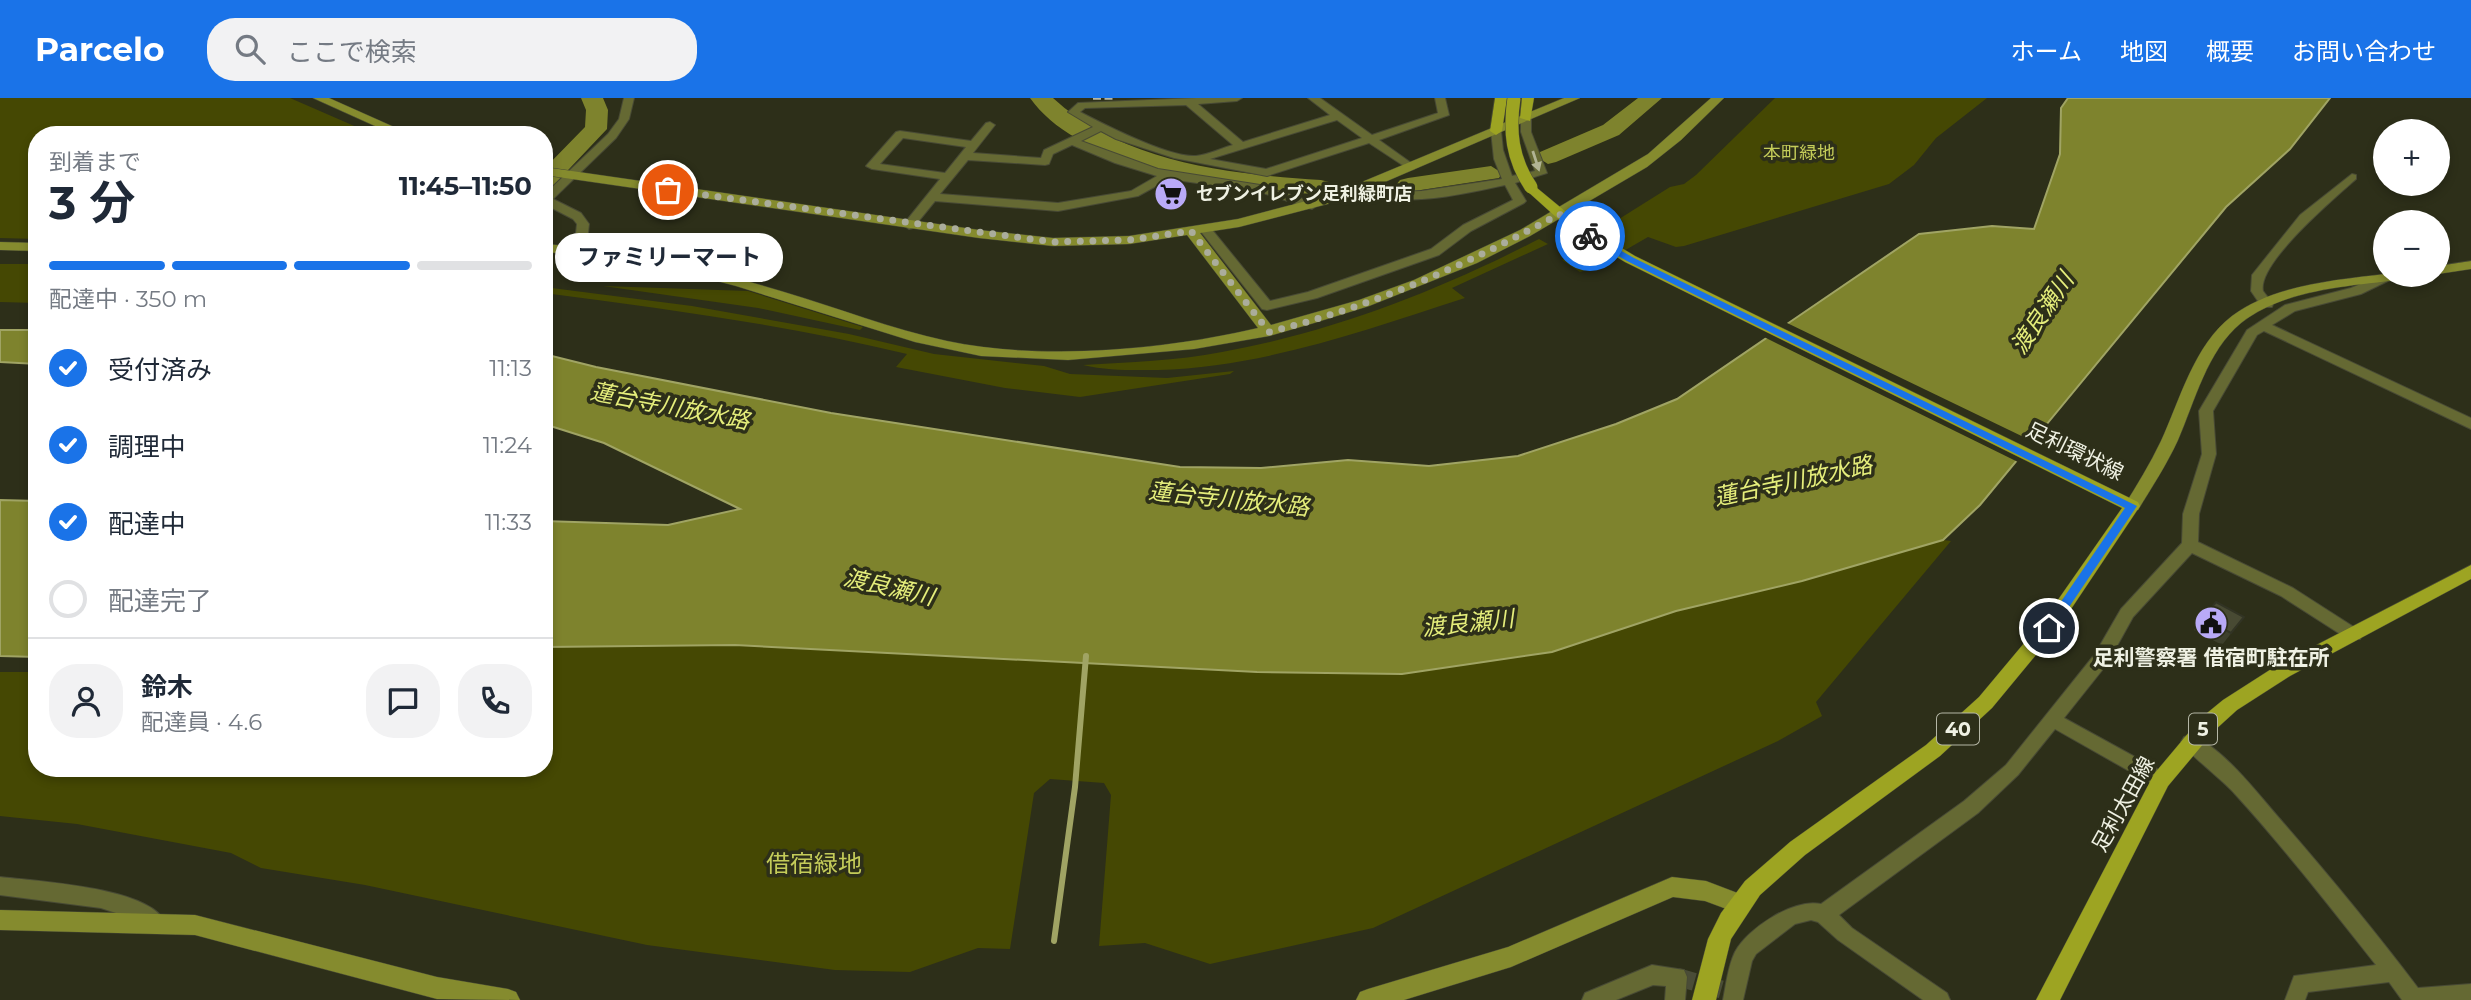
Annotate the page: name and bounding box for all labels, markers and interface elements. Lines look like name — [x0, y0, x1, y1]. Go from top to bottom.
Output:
search box — [207, 18, 697, 81]
text: Parcelo — [35, 29, 165, 69]
icon: search — [231, 30, 269, 68]
text: ここで検索 — [287, 36, 417, 68]
text: ホーム — [2011, 37, 2082, 66]
text: 地図 — [2120, 37, 2168, 66]
text: 概要 — [2206, 37, 2254, 66]
text: お問い合わせ — [2292, 37, 2436, 66]
map controls — [2373, 119, 2450, 287]
button: + — [2373, 119, 2450, 196]
park label: 本町緑地 — [1763, 142, 1835, 164]
text: 到着まで — [49, 148, 141, 176]
one-way arrow — [1532, 151, 1542, 172]
pin — [638, 160, 698, 220]
text: 11:45–11:50 — [399, 170, 532, 202]
icon: bag — [649, 171, 687, 209]
text: 3 分 — [49, 174, 135, 231]
supermarket icon: セブンイレブン足利緑町店 — [1152, 175, 1190, 213]
place label: セブンイレブン足利緑町店 — [1196, 183, 1412, 205]
courier — [1555, 201, 1625, 271]
button: − — [2373, 210, 2450, 287]
icon: bike — [1571, 217, 1609, 255]
callout: ファミリーマート — [554, 232, 782, 281]
text: ファミリーマート — [577, 243, 761, 271]
water label: 渡良瀬川 — [2005, 265, 2081, 359]
text: 配達中 · 350 m — [49, 285, 207, 313]
icon: check — [49, 349, 87, 387]
text: 受付済み — [108, 354, 212, 386]
text: 11:13 — [489, 354, 532, 382]
water label: 蓮台寺川放水路 — [588, 377, 754, 435]
street label: 足利環状線 — [2022, 417, 2128, 485]
icon: check — [49, 426, 87, 464]
text: 調理中 — [108, 431, 186, 463]
text: 11:24 — [483, 431, 532, 459]
water label: 蓮台寺川放水路 — [1711, 450, 1877, 511]
water label: 蓮台寺川放水路 — [1147, 477, 1313, 522]
icon: check — [49, 503, 87, 541]
text: 配達中 — [108, 508, 186, 540]
text: 11:33 — [485, 508, 532, 536]
water label: 渡良瀬川 — [841, 563, 940, 612]
text: 配達完了 — [108, 585, 212, 617]
pin — [2019, 598, 2079, 658]
water label: 渡良瀬川 — [1421, 604, 1518, 642]
public building icon: 足利警察署 借宿町駐在所 — [2192, 604, 2230, 642]
icon: home — [2030, 609, 2068, 647]
place label: 足利警察署 借宿町駐在所 — [2093, 645, 2329, 670]
button: person — [49, 664, 123, 738]
button: chat — [366, 664, 440, 738]
button: phone — [458, 664, 532, 738]
text: 鈴木 — [141, 671, 193, 703]
text: 配達員 · 4.6 — [141, 708, 262, 736]
road number: 40 — [1937, 714, 1979, 744]
road number: 5 — [2189, 714, 2217, 744]
street label: 足利太田線 — [2087, 752, 2159, 856]
park label: 借宿緑地 — [766, 849, 862, 878]

